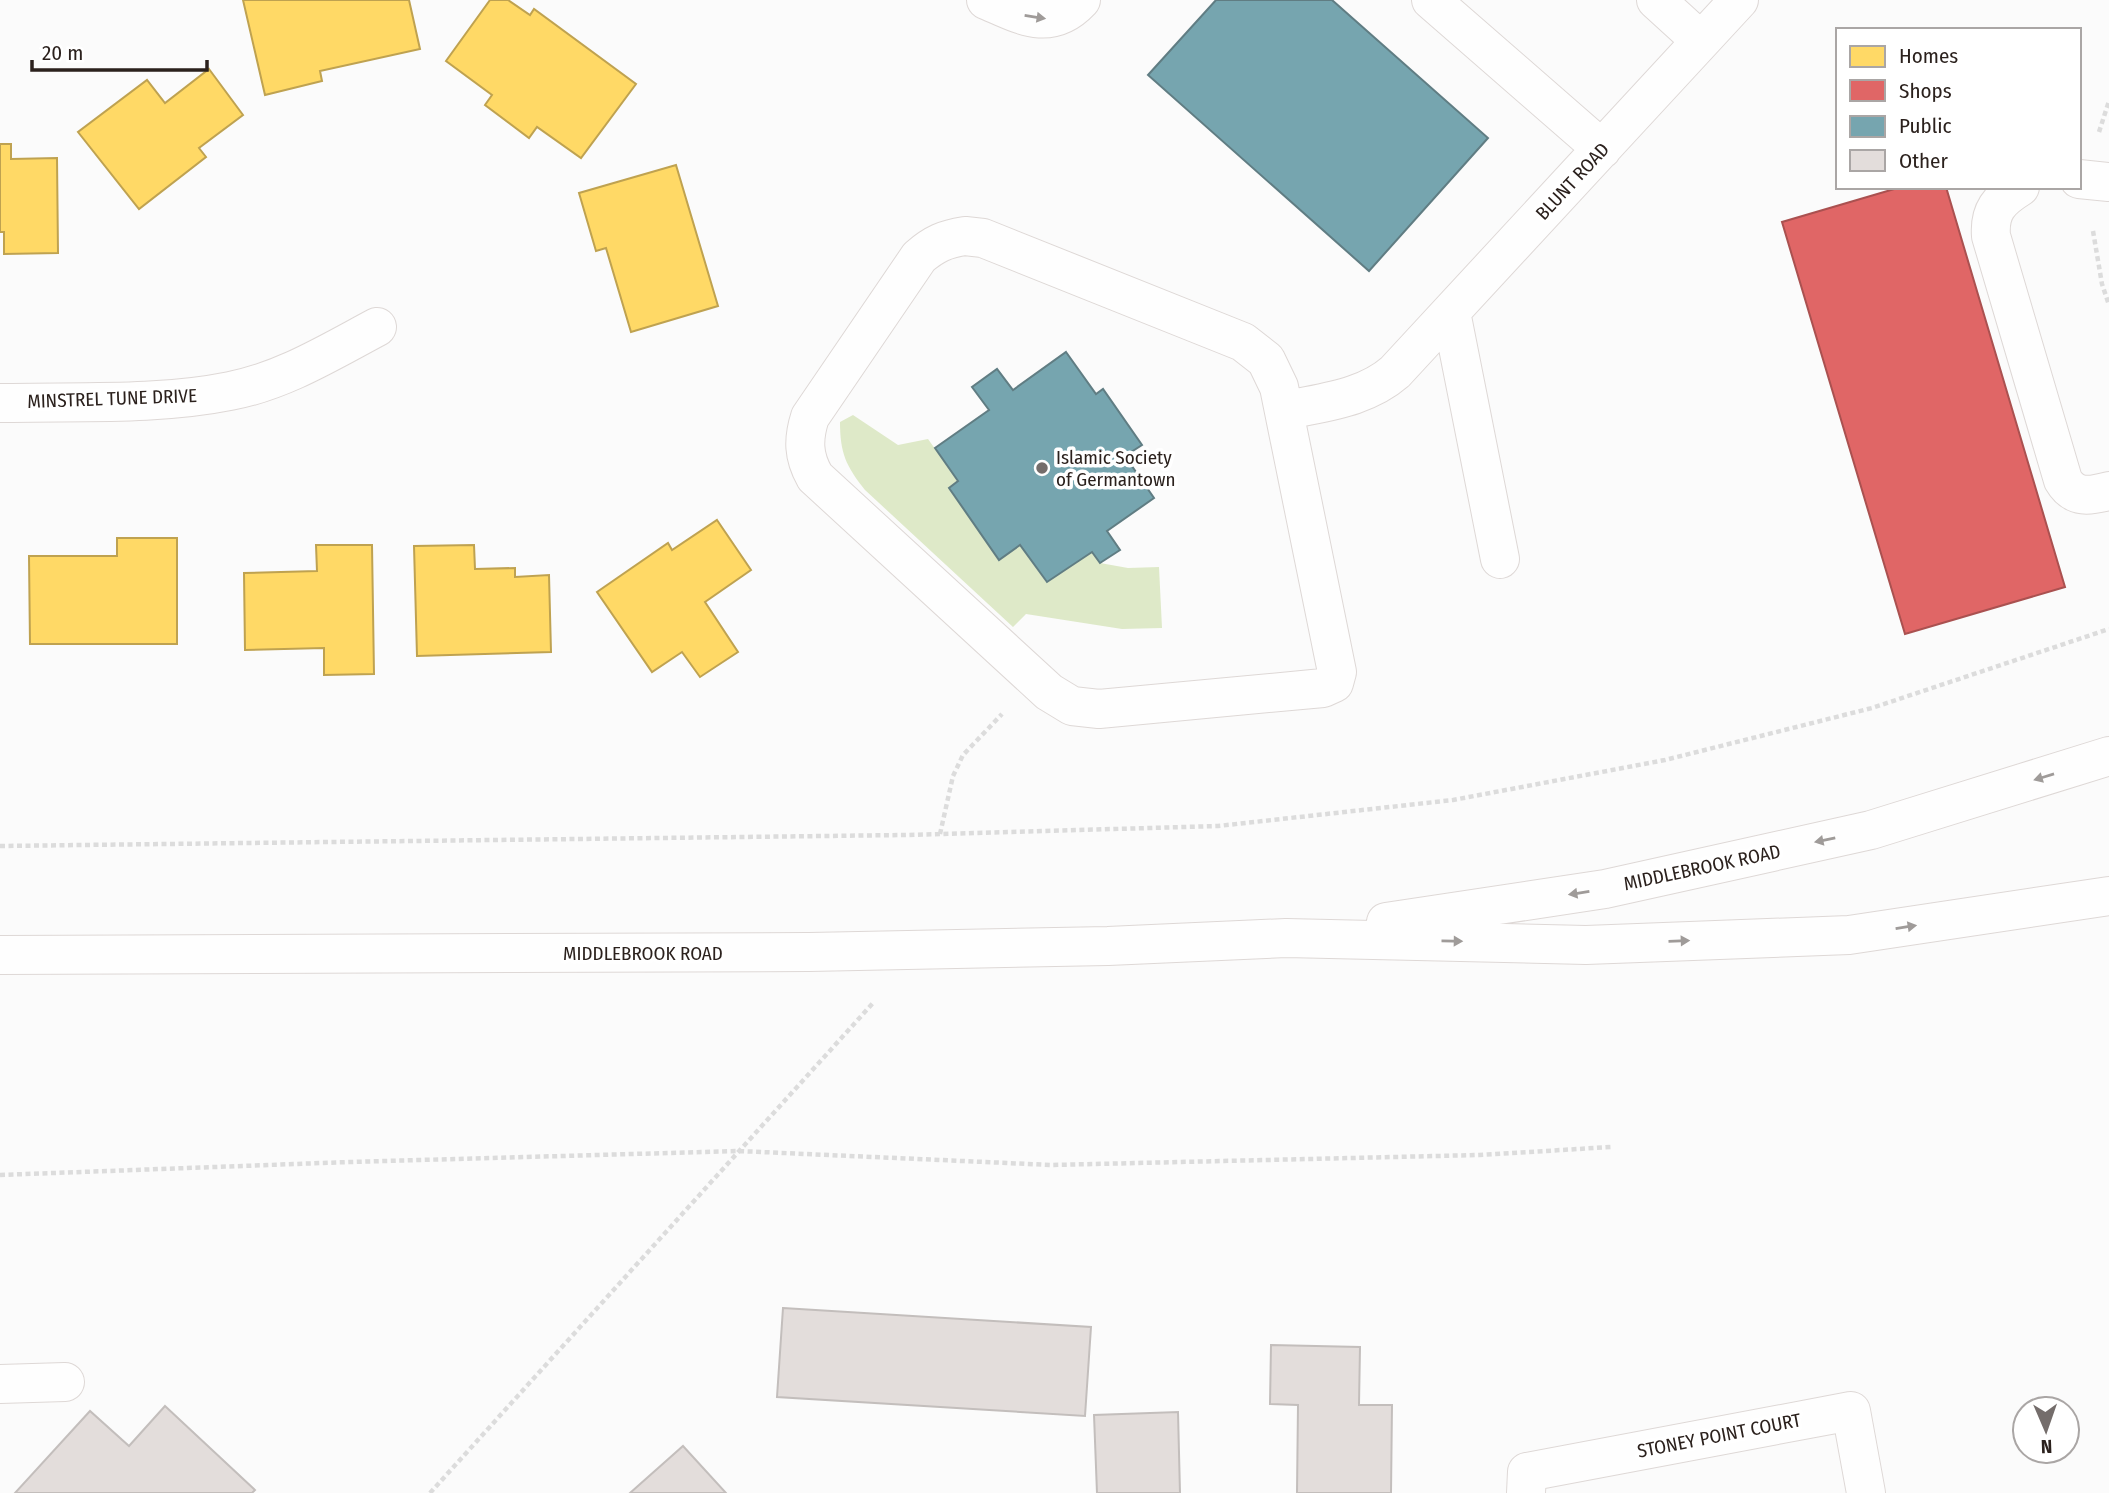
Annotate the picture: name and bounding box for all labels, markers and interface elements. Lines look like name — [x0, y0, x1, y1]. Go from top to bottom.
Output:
one-way arrow — [1024, 12, 1046, 23]
scale bar — [32, 28, 206, 72]
legend — [1836, 28, 2081, 189]
text: 20 m — [42, 40, 83, 66]
text: Homes — [1899, 43, 1958, 69]
text: Shops — [1899, 78, 1952, 104]
text: Public — [1899, 113, 1951, 139]
street label: BLUNT ROAD — [1531, 138, 1614, 225]
text: Other — [1899, 148, 1948, 174]
street label: MINSTREL TUNE DRIVE — [27, 384, 197, 413]
place label: Islamic Society of Germantown — [1056, 446, 1176, 491]
marker: Islamic Society of Germantown — [1034, 460, 1050, 476]
one-way arrow — [2033, 772, 2054, 782]
one-way arrow — [1814, 834, 1836, 845]
street label: MIDDLEBROOK ROAD — [1622, 840, 1783, 895]
one-way arrow — [1568, 887, 1590, 898]
one-way arrow — [1895, 921, 1917, 932]
one-way arrow — [1441, 936, 1463, 947]
one-way arrow — [1669, 936, 1691, 947]
street label: MIDDLEBROOK ROAD — [563, 942, 723, 965]
north arrow — [2011, 1395, 2081, 1465]
street label: STONEY POINT COURT — [1635, 1408, 1803, 1463]
text: N — [2040, 1435, 2053, 1458]

